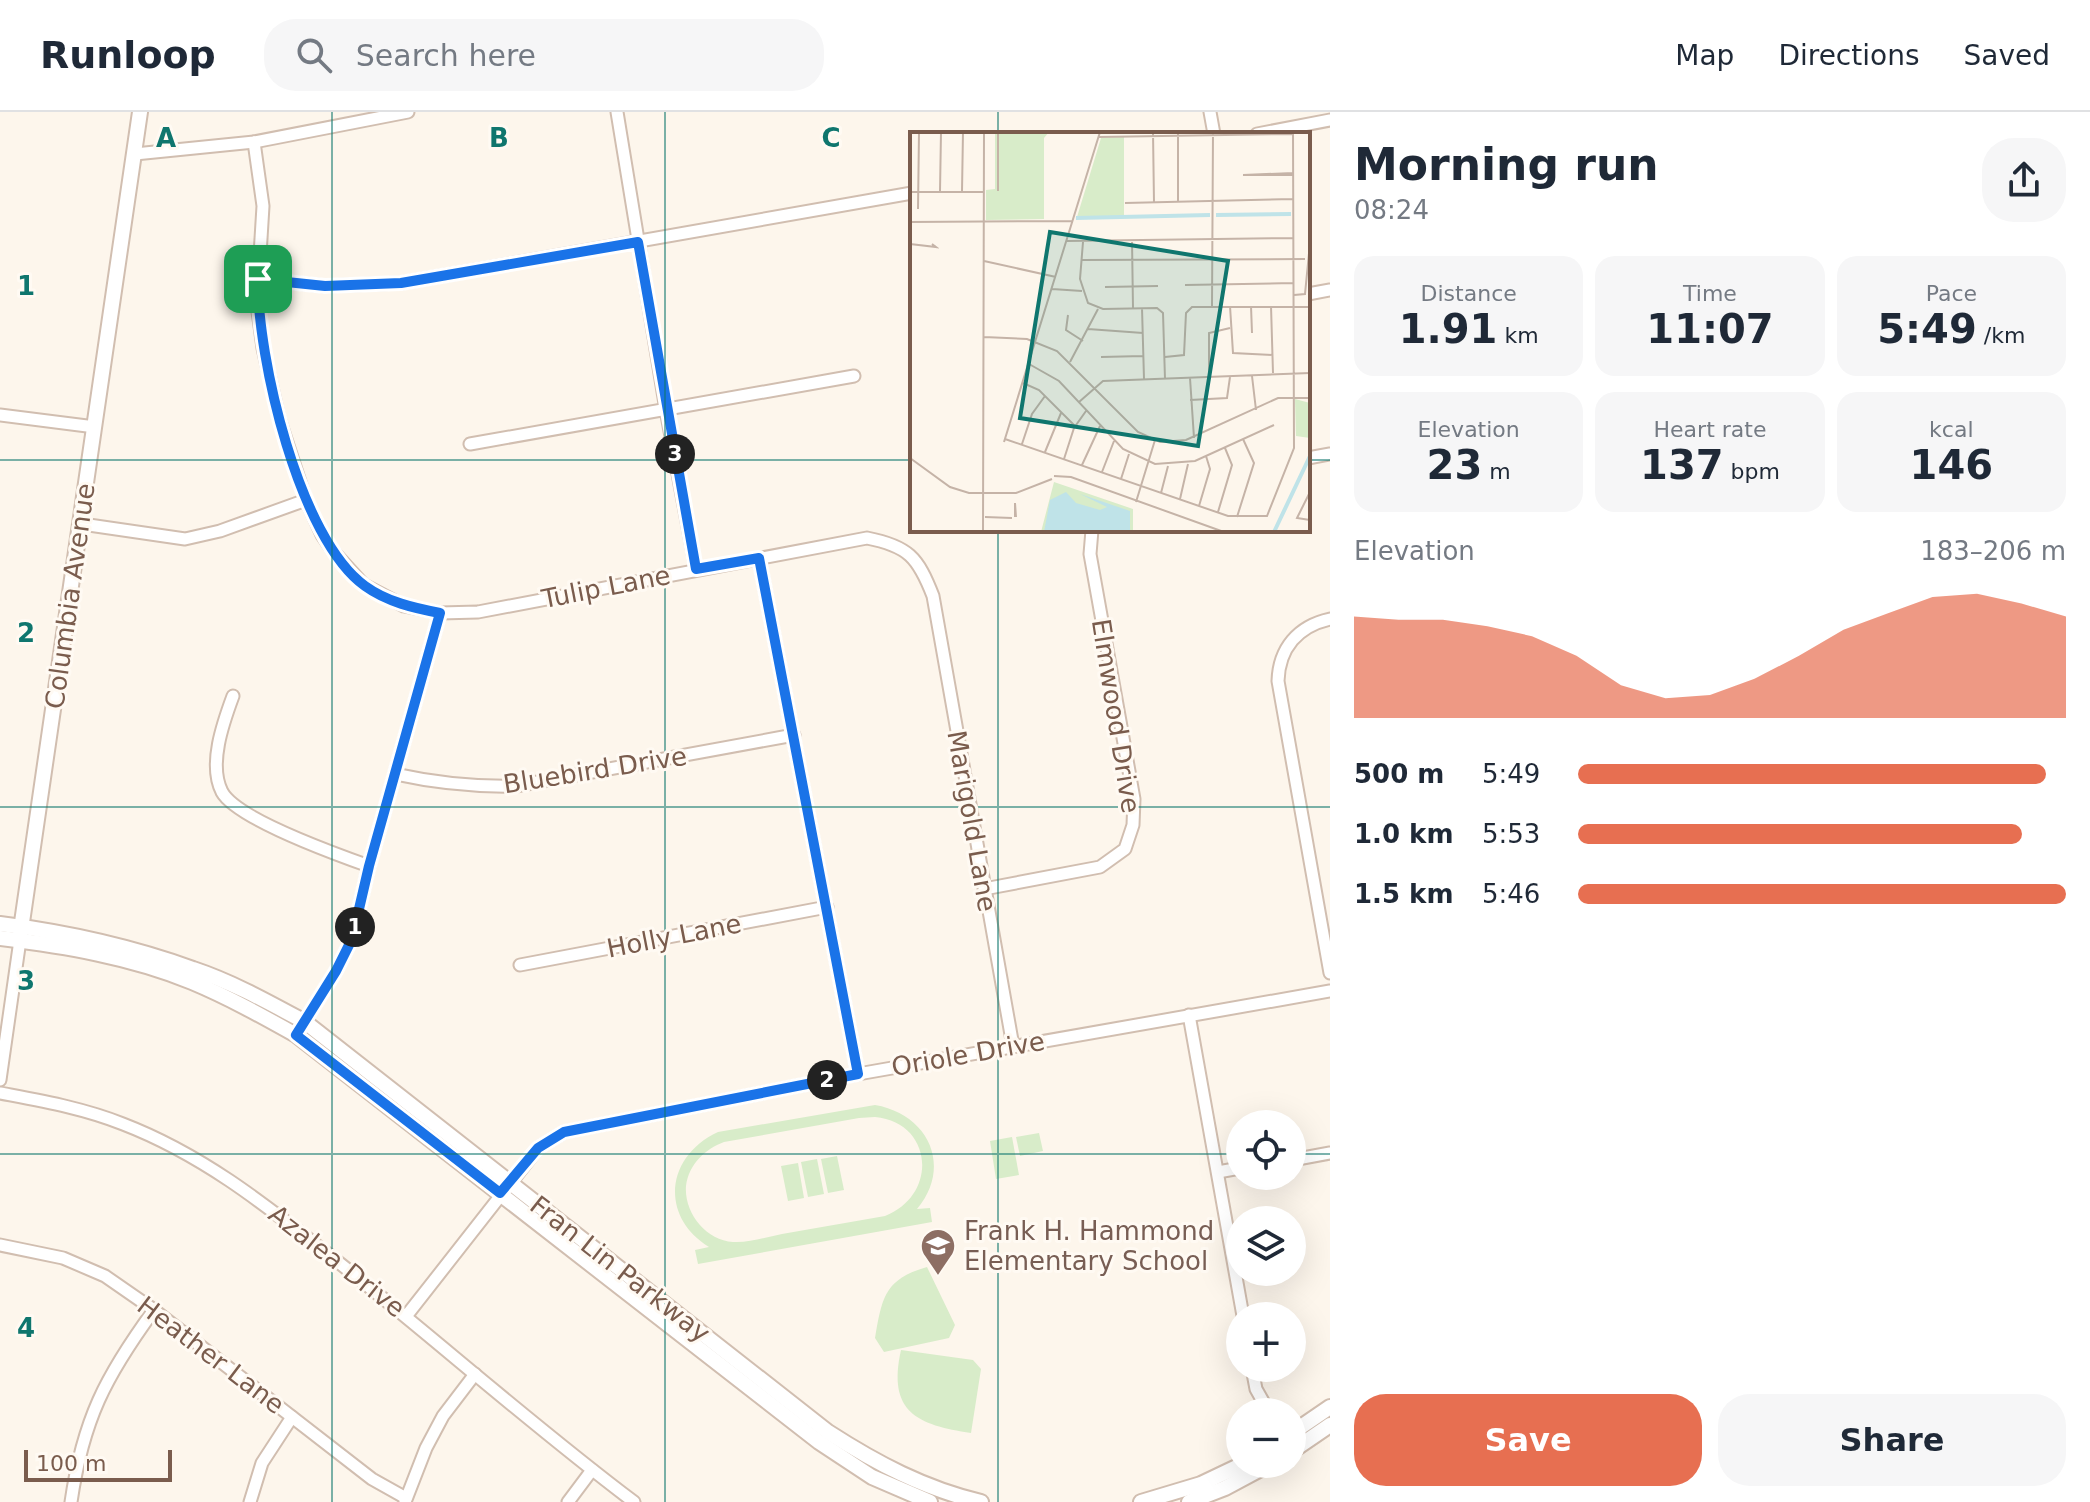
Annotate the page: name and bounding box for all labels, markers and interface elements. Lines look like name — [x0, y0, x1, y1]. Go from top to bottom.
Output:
search box — [264, 19, 824, 91]
text: Runloop — [40, 33, 216, 77]
icon: search — [292, 33, 336, 77]
text: Search here — [356, 38, 536, 73]
text: Map — [1675, 39, 1734, 72]
text: Directions — [1778, 39, 1919, 72]
text: Saved — [1963, 39, 2050, 72]
text: A — [156, 123, 176, 153]
text: B — [489, 123, 509, 153]
text: C — [821, 123, 841, 153]
inset map — [910, 132, 1310, 532]
button: share — [1982, 138, 2066, 222]
text: Morning run — [1354, 139, 1659, 190]
text: 08:24 — [1354, 195, 1429, 225]
pin — [224, 245, 292, 313]
icon: arrive — [236, 257, 280, 301]
text: 1 — [17, 271, 35, 301]
text: Distance — [1421, 281, 1517, 306]
text: Time — [1683, 281, 1737, 306]
text: Pace — [1926, 281, 1977, 306]
text: 1.91 — [1399, 306, 1497, 352]
text: 11:07 — [1646, 306, 1774, 352]
text: 5:49 — [1877, 306, 1977, 352]
text: km — [1497, 323, 1539, 348]
text: /km — [1977, 323, 2025, 348]
text: Elevation — [1418, 417, 1520, 442]
text: Heart rate — [1654, 417, 1766, 442]
text: kcal — [1929, 417, 1974, 442]
pin: 3 — [655, 434, 695, 474]
text: 3 — [667, 441, 683, 466]
text: 23 — [1427, 442, 1482, 488]
text: 137 — [1640, 442, 1724, 488]
text: 146 — [1910, 442, 1993, 488]
text: m — [1482, 459, 1511, 484]
text: bpm — [1724, 459, 1780, 484]
street label: Columbia Avenue — [39, 481, 101, 711]
text: Elevation — [1354, 536, 1475, 566]
text: 183–206 m — [1920, 536, 2066, 566]
street label: Tulip Lane — [538, 560, 673, 614]
street label: Elmwood Drive — [1086, 617, 1146, 815]
text: 2 — [17, 618, 35, 648]
street label: Marigold Lane — [941, 728, 1003, 914]
street label: Bluebird Drive — [501, 741, 689, 799]
text: 500 m — [1354, 759, 1444, 789]
text: 5:49 — [1482, 759, 1540, 789]
text: 1.0 km — [1354, 819, 1454, 849]
text: 5:53 — [1482, 819, 1540, 849]
text: 1.5 km — [1354, 879, 1454, 909]
text: 5:46 — [1482, 879, 1540, 909]
pin: 1 — [335, 907, 375, 947]
street label: Holly Lane — [604, 908, 744, 964]
text: 1 — [347, 914, 363, 939]
text: 3 — [17, 966, 35, 996]
street label: Oriole Drive — [889, 1026, 1047, 1082]
pin: 2 — [807, 1060, 847, 1100]
text: 2 — [819, 1067, 835, 1092]
map controls — [1226, 1110, 1306, 1478]
button: locate — [1226, 1110, 1306, 1190]
street label: Fran Lin Parkway — [524, 1190, 716, 1348]
street label: Azalea Drive — [263, 1199, 411, 1323]
button: layers — [1226, 1206, 1306, 1286]
place label: Frank H. Hammond Elementary School — [964, 1216, 1214, 1276]
school or university icon: Frank H. Hammond Elementary School — [919, 1227, 957, 1277]
street label: Heather Lane — [132, 1290, 290, 1420]
button: + — [1226, 1302, 1306, 1382]
text: 4 — [17, 1313, 35, 1343]
button: Save — [1354, 1394, 1702, 1486]
button: Share — [1718, 1394, 2066, 1486]
button: − — [1226, 1398, 1306, 1478]
scale bar — [24, 1446, 172, 1482]
text: 100 m — [36, 1451, 106, 1476]

